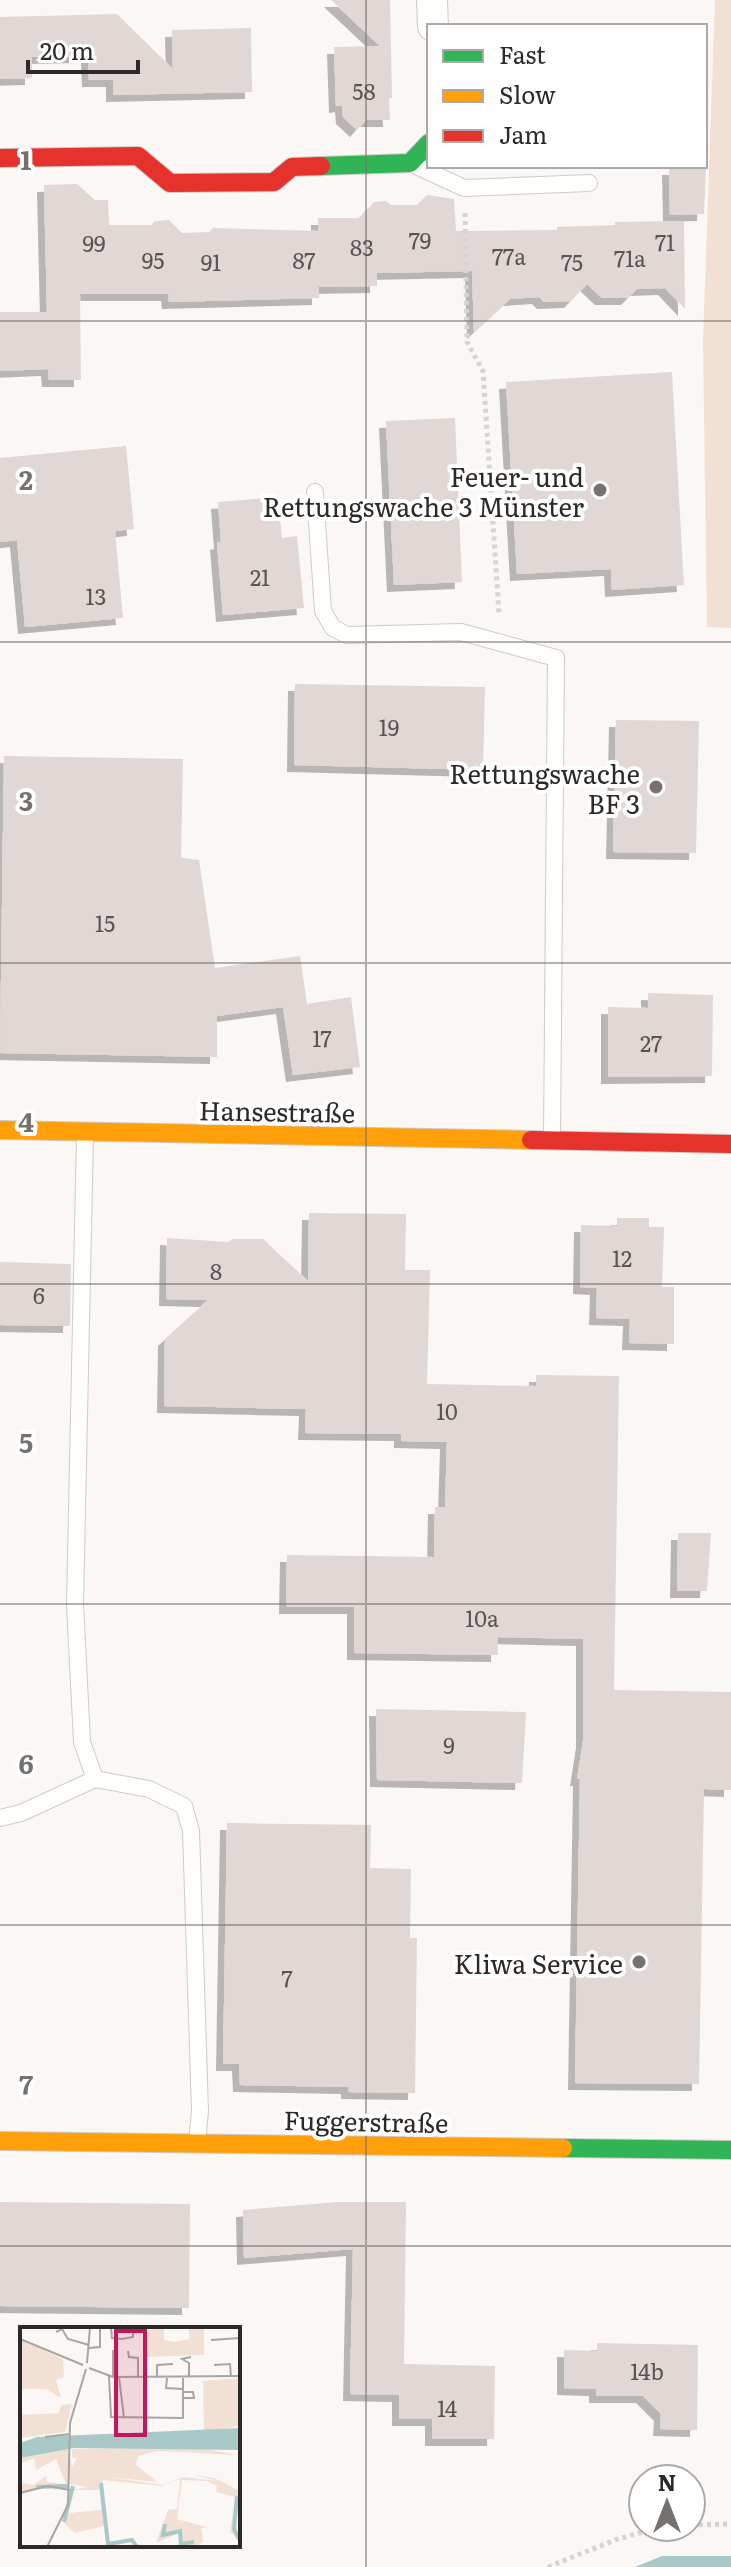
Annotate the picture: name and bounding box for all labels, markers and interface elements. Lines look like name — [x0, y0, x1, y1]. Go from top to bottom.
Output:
scale bar — [28, 24, 138, 74]
legend — [427, 24, 707, 168]
text: 20 m — [40, 32, 94, 67]
text: Fast — [499, 36, 546, 71]
house number: 58 — [352, 74, 376, 107]
text: Slow — [499, 76, 556, 111]
text: Jam — [499, 116, 547, 151]
text: 1 — [21, 139, 32, 178]
house number: 79 — [409, 223, 431, 256]
house number: 71 — [655, 225, 675, 258]
house number: 99 — [82, 226, 106, 259]
house number: 83 — [350, 230, 374, 263]
house number: 77a — [492, 239, 526, 272]
house number: 71a — [614, 241, 646, 274]
house number: 95 — [142, 243, 164, 276]
house number: 87 — [292, 243, 316, 276]
house number: 91 — [201, 245, 221, 278]
house number: 75 — [561, 245, 583, 278]
place label: Feuer- und Rettungswache 3 Münster — [263, 456, 585, 525]
text: 2 — [19, 459, 33, 498]
marker: Feuer- und Rettungswache 3 Münster — [591, 481, 609, 499]
house number: 21 — [250, 560, 270, 593]
house number: 13 — [86, 579, 106, 612]
house number: 19 — [379, 710, 399, 743]
place label: Rettungswache BF 3 — [449, 753, 640, 822]
marker: Rettungswache BF 3 — [647, 778, 665, 796]
text: 3 — [19, 780, 33, 819]
house number: 15 — [95, 906, 115, 939]
house number: 17 — [312, 1021, 332, 1054]
house number: 27 — [640, 1026, 662, 1059]
street label: Hansestraße — [199, 1089, 355, 1131]
text: 4 — [18, 1101, 34, 1140]
house number: 12 — [612, 1241, 632, 1274]
house number: 8 — [210, 1254, 222, 1287]
house number: 6 — [33, 1278, 45, 1311]
house number: 10 — [436, 1394, 458, 1427]
text: 5 — [19, 1422, 33, 1461]
house number: 10a — [465, 1601, 499, 1634]
house number: 9 — [443, 1728, 455, 1761]
text: 6 — [18, 1743, 34, 1782]
place label: Kliwa Service — [454, 1943, 623, 1982]
marker: Kliwa Service — [630, 1953, 648, 1971]
house number: 7 — [281, 1961, 293, 1994]
text: 7 — [19, 2064, 33, 2103]
street label: Fuggerstraße — [283, 2099, 449, 2141]
inset map — [20, 2327, 240, 2547]
house number: 14b — [630, 2354, 664, 2387]
house number: 14 — [437, 2391, 457, 2424]
north arrow — [627, 2463, 707, 2543]
text: N — [658, 2465, 676, 2498]

